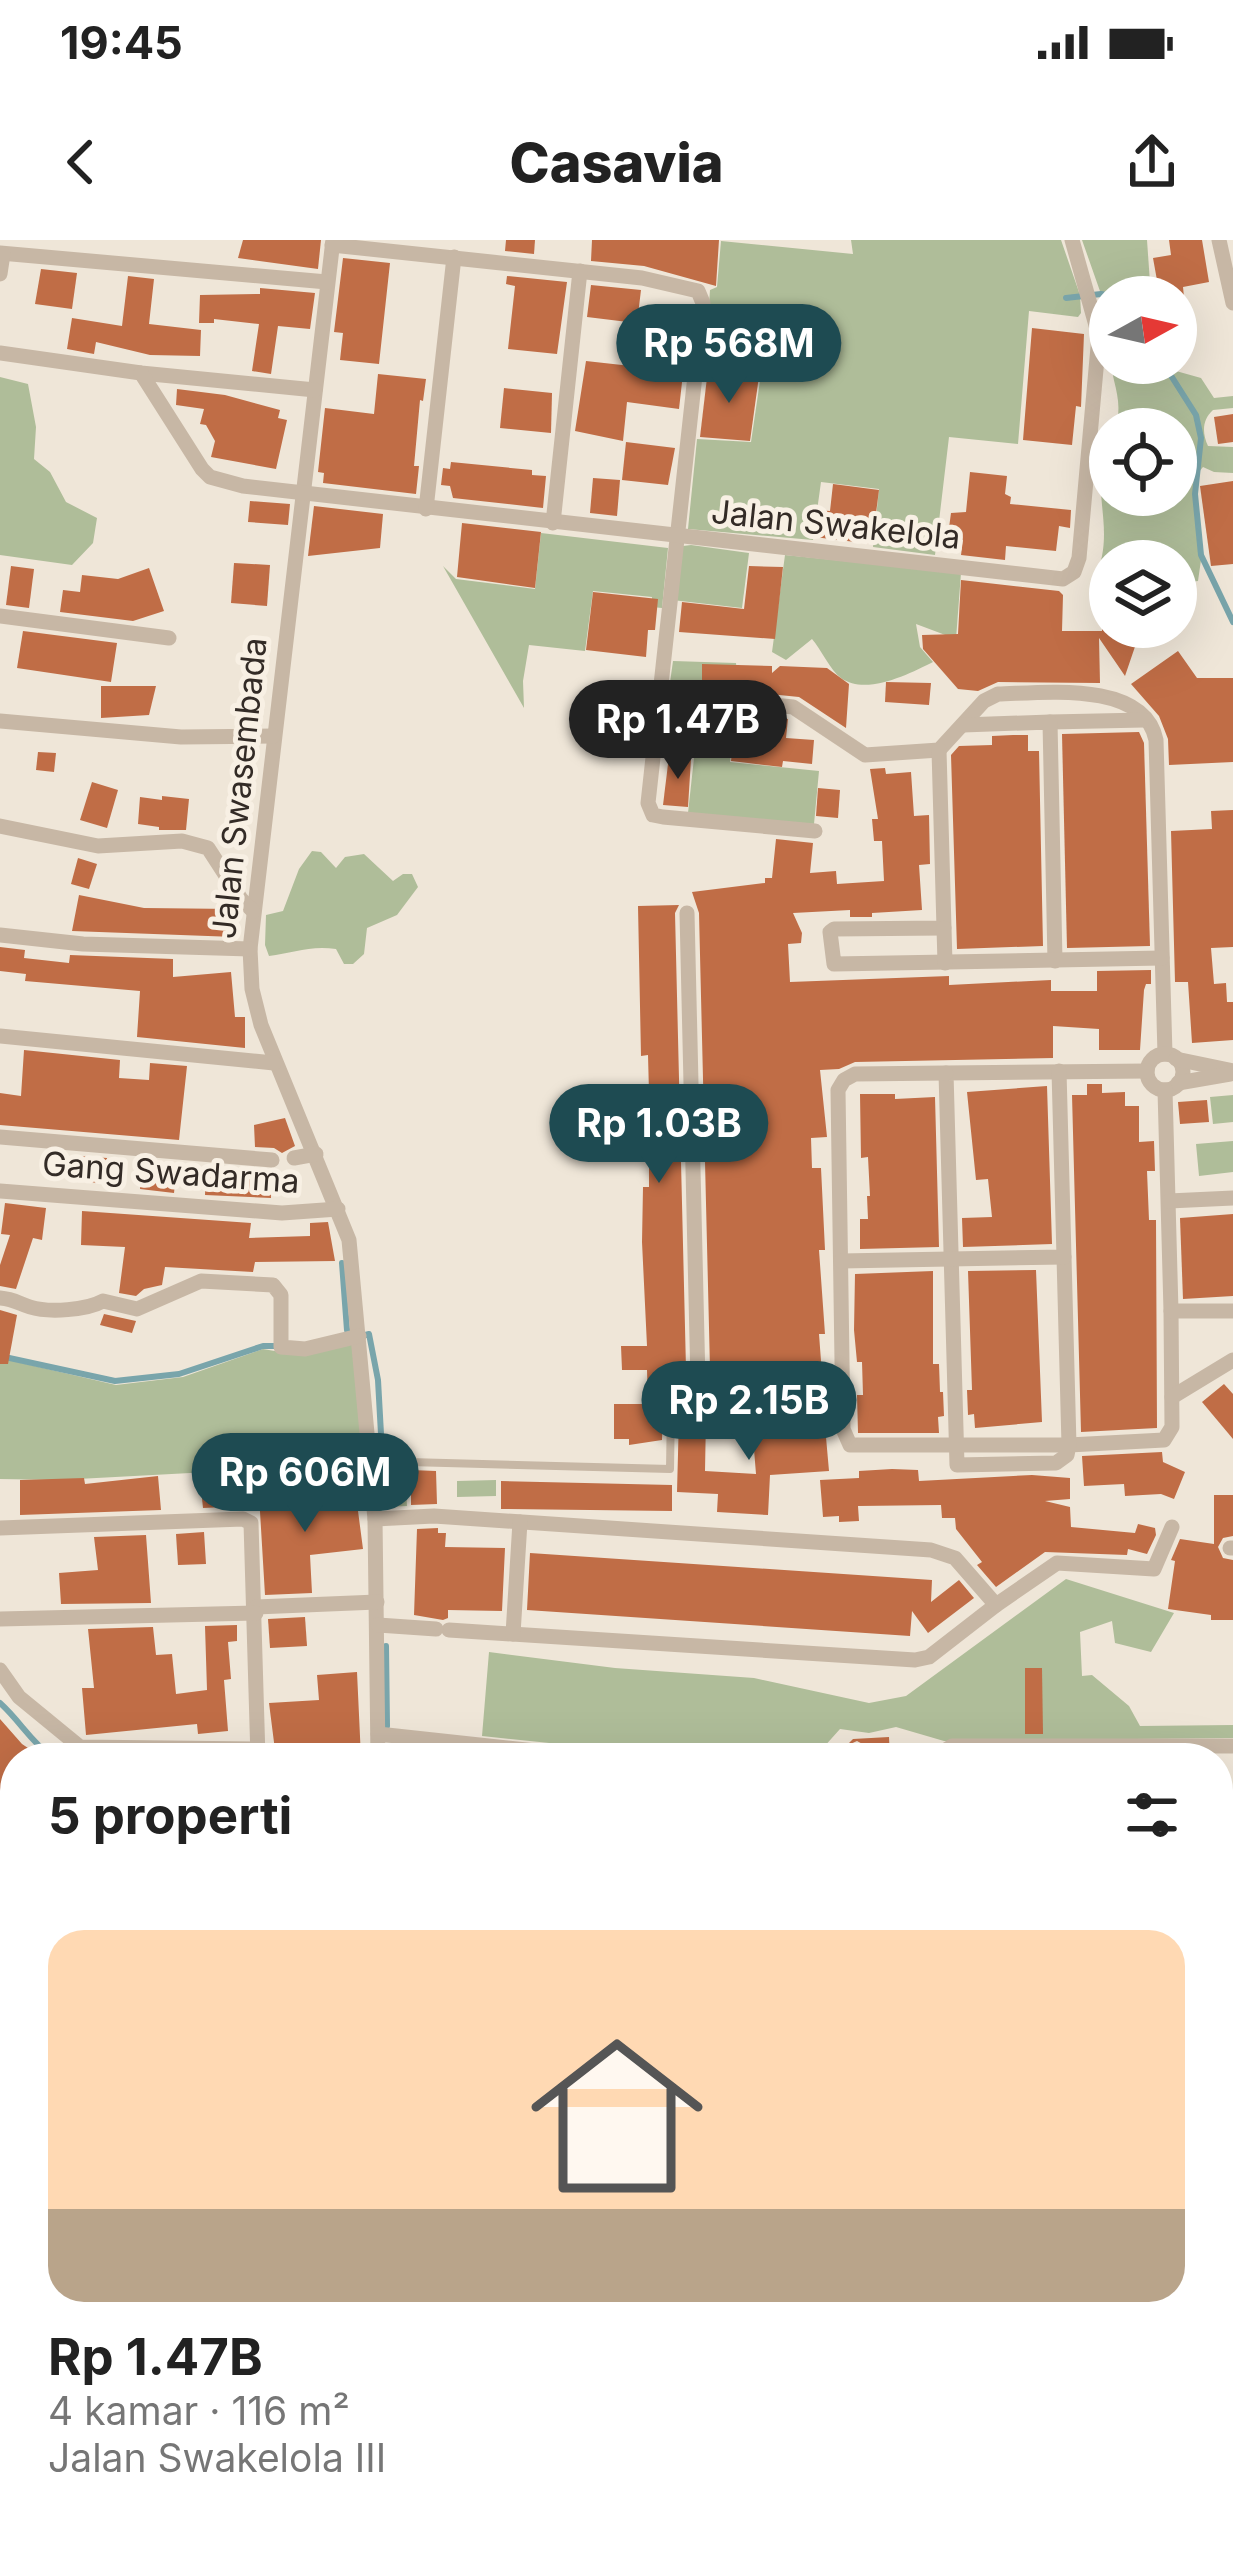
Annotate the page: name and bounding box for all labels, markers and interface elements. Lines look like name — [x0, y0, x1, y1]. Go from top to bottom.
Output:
text: 19:45 — [60, 15, 183, 70]
icon: back — [48, 129, 114, 195]
icon: share — [1119, 129, 1185, 195]
text: Casavia — [510, 130, 723, 195]
north arrow — [1089, 276, 1197, 384]
map controls — [1089, 276, 1197, 648]
pin: Rp 568M — [618, 304, 840, 406]
text: Rp 568M — [643, 319, 815, 366]
button: locate — [1089, 408, 1197, 516]
street label: Jalan Swakelola — [709, 491, 963, 557]
button: layers — [1089, 540, 1197, 648]
street label: Jalan Swasembada — [203, 635, 275, 941]
pin: Rp 1.47B — [554, 680, 802, 782]
text: Rp 1.47B — [596, 695, 760, 742]
pin: Rp 1.03B — [535, 1084, 783, 1186]
text: Rp 1.03B — [576, 1099, 742, 1146]
street label: Gang Swadarma — [41, 1143, 301, 1201]
pin: Rp 2.15B — [625, 1361, 873, 1463]
text: Rp 2.15B — [668, 1376, 830, 1423]
pin: Rp 606M — [194, 1433, 416, 1535]
text: Rp 606M — [219, 1448, 391, 1495]
icon: filters — [1119, 1782, 1185, 1848]
text: 5 properti — [48, 1785, 292, 1846]
icon: home — [509, 2008, 725, 2224]
text: Rp 1.47B — [48, 2326, 263, 2387]
text: 4 kamar · 116 m² — [48, 2387, 350, 2434]
text: Jalan Swakelola III — [48, 2434, 386, 2481]

